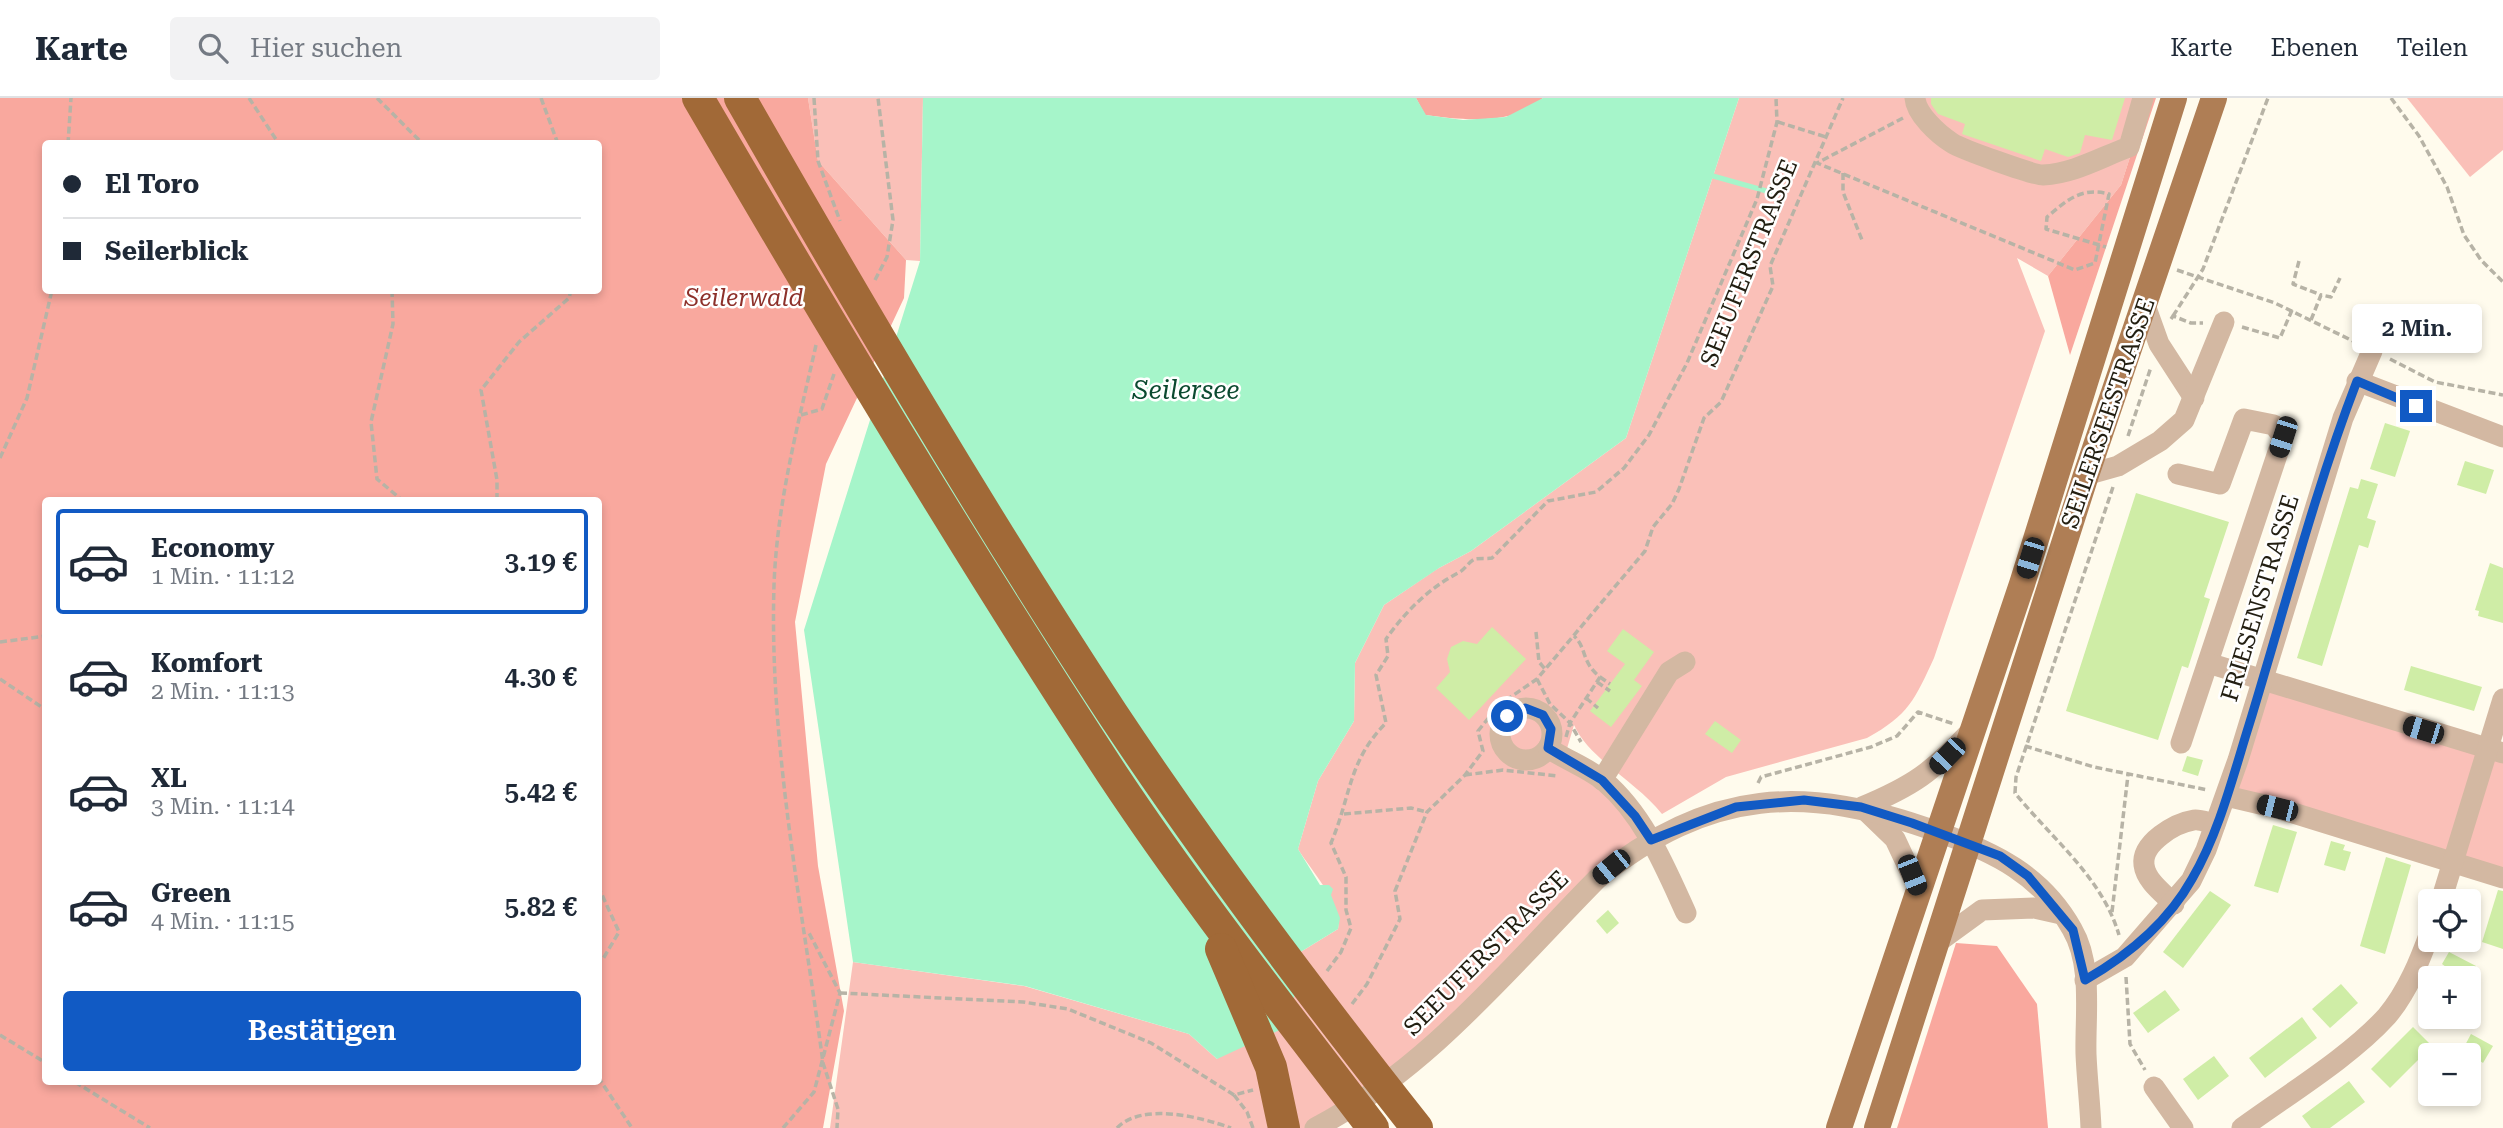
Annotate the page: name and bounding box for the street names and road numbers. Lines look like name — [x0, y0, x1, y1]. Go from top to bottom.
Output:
street label: SEEUFERSTRASSE — [1695, 155, 1803, 371]
street label: SEILERSEESTRASSE — [2055, 294, 2161, 532]
street label: FRIESENSTRASSE — [2215, 491, 2305, 705]
street label: SEEUFERSTRASSE — [1398, 865, 1574, 1041]

